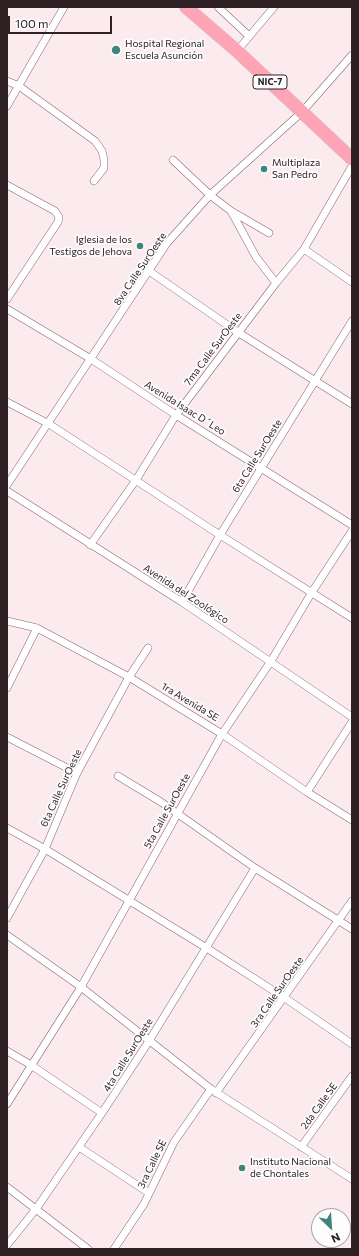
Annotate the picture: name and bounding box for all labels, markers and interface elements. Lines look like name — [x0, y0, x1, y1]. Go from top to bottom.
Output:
scale bar — [10, 8, 114, 34]
text: 100 m — [15, 16, 49, 30]
place label: Hospital Regional Escuela Asunción — [125, 38, 204, 62]
marker: Hospital Regional Escuela Asunción — [110, 44, 122, 56]
road number: NIC-7 — [253, 75, 287, 89]
place label: Multiplaza San Pedro — [272, 157, 320, 180]
marker: Multiplaza San Pedro — [259, 164, 269, 174]
street label: 8va Calle SurOeste — [111, 230, 169, 308]
place label: Iglesia de los Testigos de Jehova — [49, 234, 132, 258]
marker: Iglesia de los Testigos de Jehova — [135, 241, 145, 251]
street label: 7ma Calle SurOeste — [182, 310, 244, 388]
street label: Avenida Isaac D´Leo — [142, 378, 228, 438]
street label: 6ta Calle SurOeste — [230, 417, 284, 495]
street label: Avenida del Zoológico — [141, 562, 231, 626]
street label: 1ra Avenida SE — [159, 680, 221, 724]
street label: 6ta Calle SurOeste — [38, 747, 84, 829]
street label: 5ta Calle SurOeste — [141, 771, 193, 851]
street label: 3ra Calle SurOeste — [248, 954, 306, 1030]
street label: 4ta Calle SurOeste — [101, 1016, 155, 1094]
street label: 2da Calle SE — [298, 1080, 340, 1132]
street label: 3ra Calle SE — [135, 1138, 169, 1190]
place label: Instituto Nacional de Chontales — [250, 1156, 331, 1180]
marker: Instituto Nacional de Chontales — [237, 1163, 247, 1173]
north arrow — [311, 1208, 351, 1248]
text: N — [329, 1231, 342, 1246]

